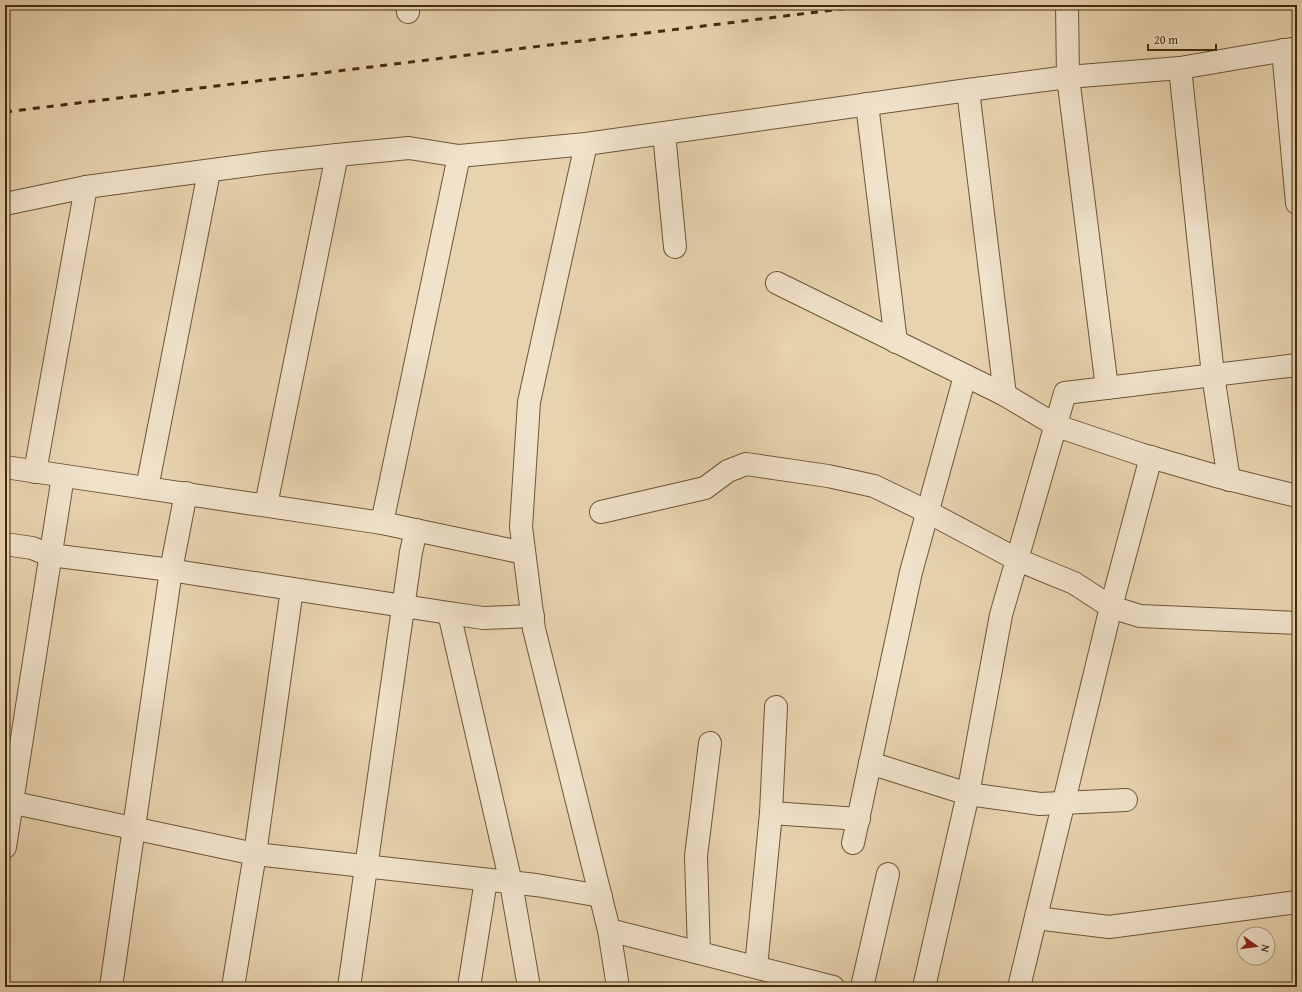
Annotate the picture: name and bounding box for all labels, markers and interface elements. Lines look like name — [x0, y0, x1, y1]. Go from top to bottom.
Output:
scale bar — [1148, 26, 1216, 52]
text: 20 m — [1154, 31, 1178, 48]
north arrow — [1236, 926, 1276, 966]
text: N — [1257, 943, 1274, 955]

